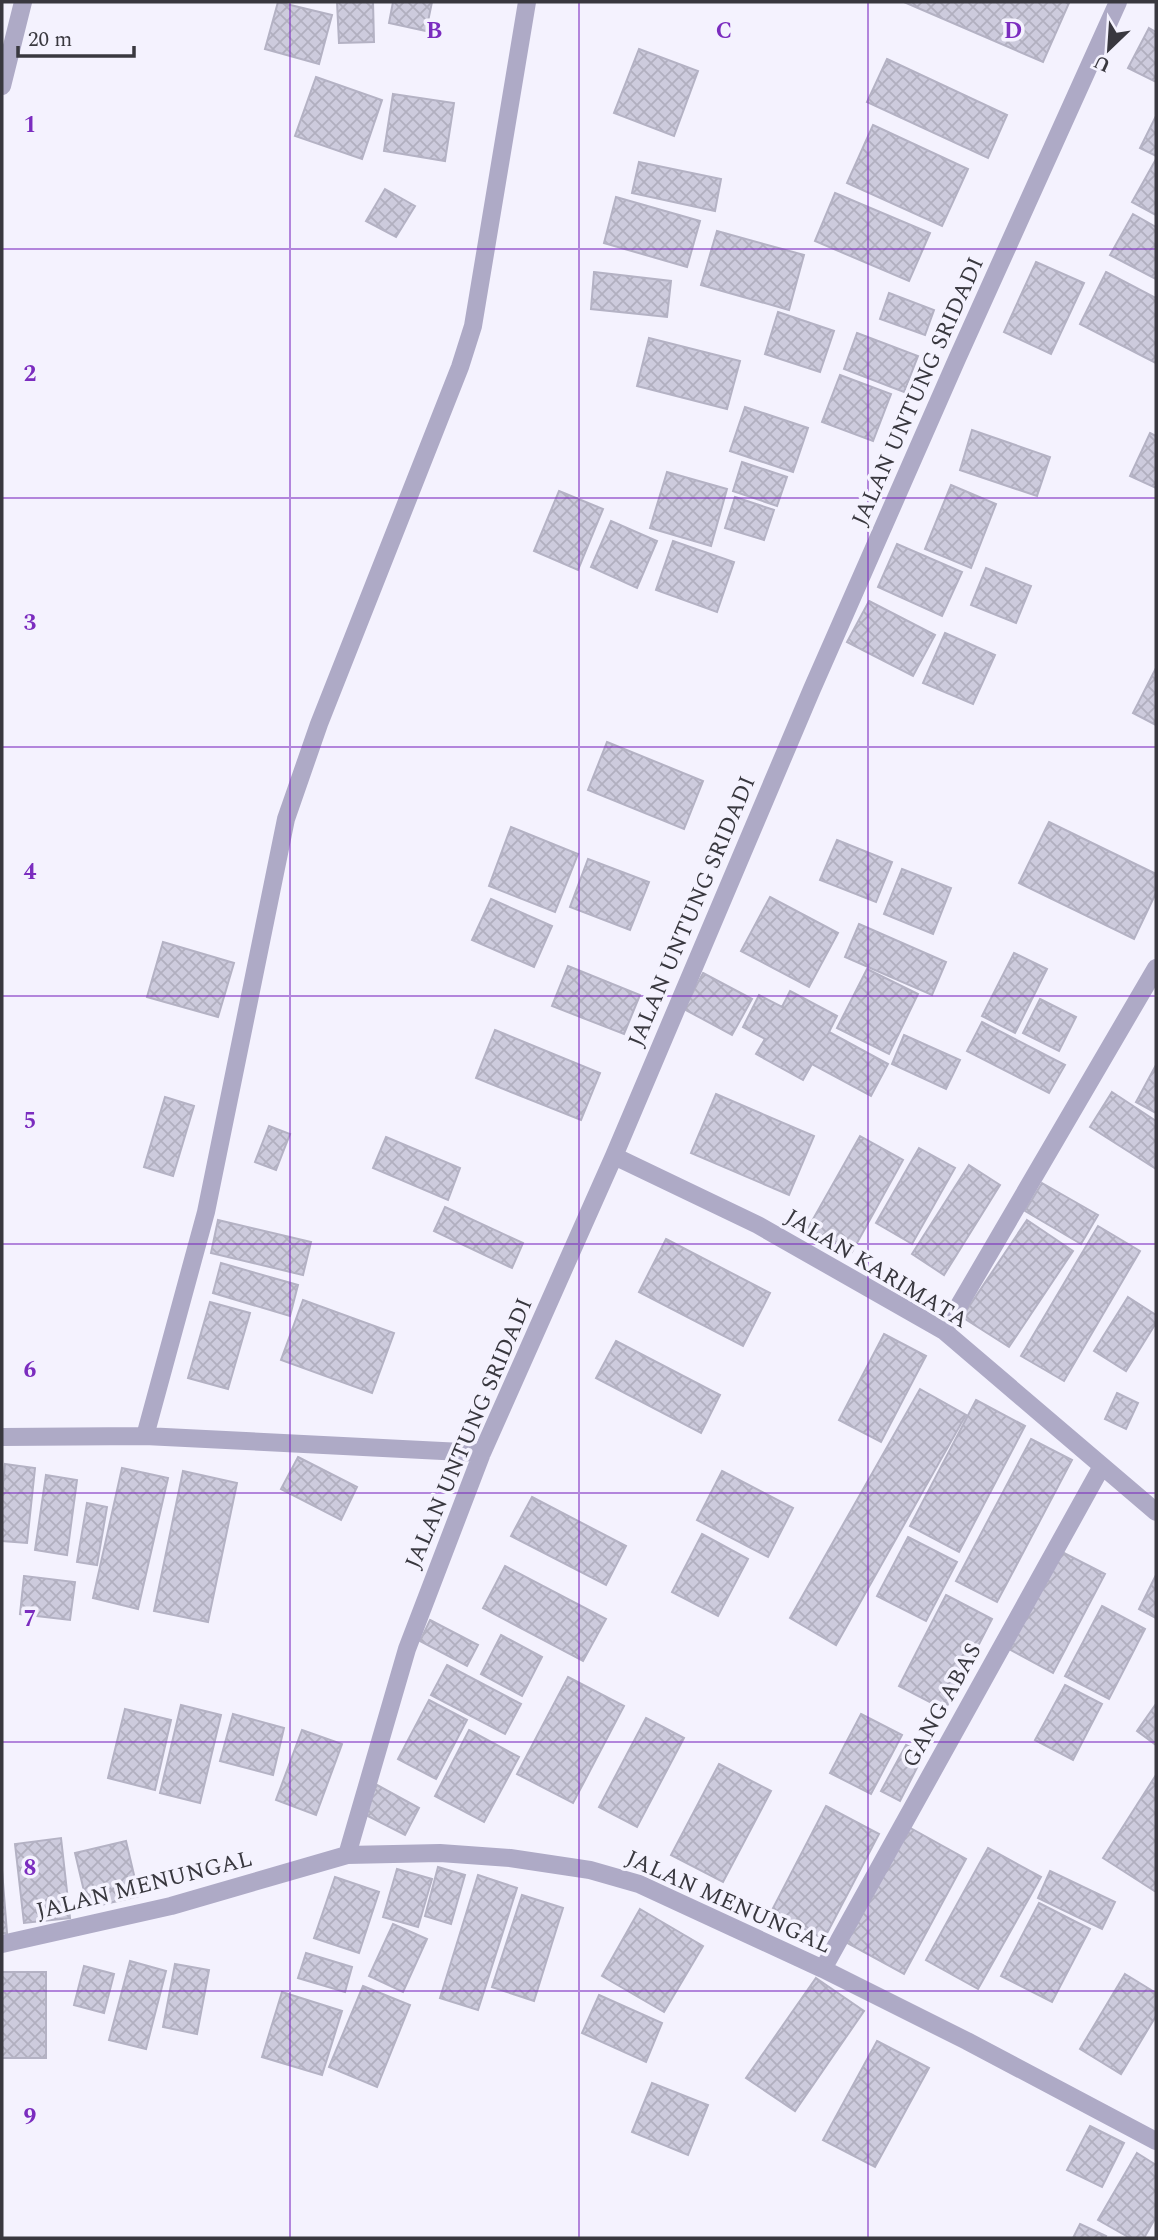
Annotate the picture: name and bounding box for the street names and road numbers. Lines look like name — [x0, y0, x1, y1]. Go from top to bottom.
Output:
street label: JALAN UNTUNG SRIDADI — [843, 251, 994, 532]
street label: JALAN UNTUNG SRIDADI — [619, 771, 765, 1052]
street label: JALAN KARIMATA — [778, 1201, 975, 1338]
street label: JALAN UNTUNG SRIDADI — [396, 1293, 542, 1574]
street label: GANG ABAS — [894, 1637, 991, 1774]
street label: JALAN MENUNGAL — [620, 1841, 837, 1963]
street label: JALAN MENUNGAL — [33, 1842, 256, 1929]

